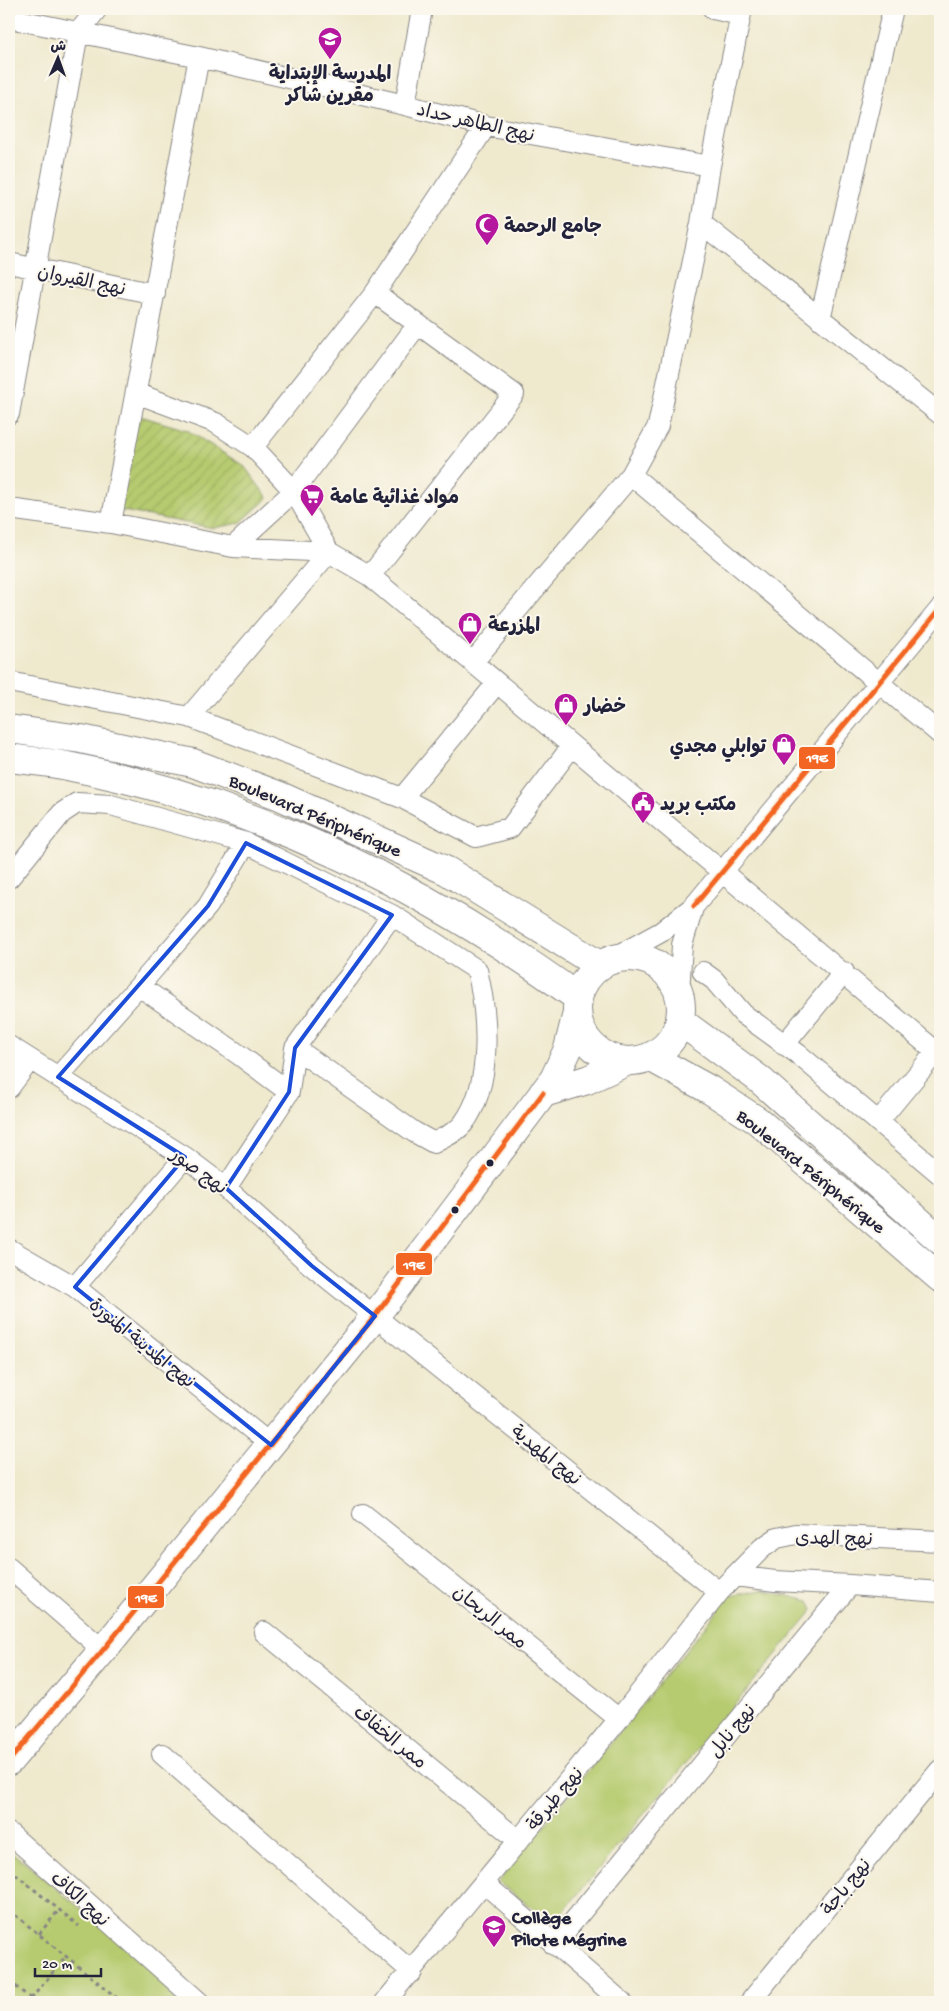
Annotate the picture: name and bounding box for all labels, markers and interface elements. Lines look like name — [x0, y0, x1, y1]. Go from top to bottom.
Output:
school or university icon: المدرسة الإبتداية مقرين شاكر — [317, 26, 343, 60]
north arrow — [32, 32, 82, 82]
text: ش — [50, 39, 66, 56]
place label: المدرسة الإبتداية مقرين شاكر — [269, 63, 391, 109]
street label: نهج الطاهر حداد — [414, 100, 536, 149]
mosque icon: جامع الرحمة — [474, 212, 500, 246]
place label: جامع الرحمة — [504, 216, 602, 240]
street label: نهج القيروان — [35, 262, 127, 303]
supermarket icon: مواد غذائية عامة — [299, 483, 325, 517]
place label: مواد غذائية عامة — [330, 487, 459, 511]
shop icon: المزرعة — [457, 611, 483, 645]
place label: المزرعة — [488, 615, 540, 639]
shop icon: خضار — [553, 692, 579, 726]
place label: خضار — [582, 697, 626, 720]
shop icon: توابلي مجدي — [771, 732, 797, 766]
place label: توابلي مجدي — [670, 737, 768, 762]
line badge: 19E — [798, 746, 836, 770]
text: 19E — [805, 751, 829, 768]
street label: Boulevard Périphérique — [224, 770, 405, 864]
public building icon: مكتب بريد — [630, 790, 656, 824]
place label: مكتب بريد — [660, 795, 736, 818]
street label: Boulevard Périphérique — [730, 1105, 889, 1240]
street label: نهج صور — [163, 1143, 231, 1201]
unlabelled marker — [485, 1158, 495, 1168]
unlabelled marker — [450, 1205, 460, 1215]
line badge: 19E — [395, 1252, 433, 1276]
text: 19E — [402, 1258, 426, 1275]
street label: نهج المدينة المنورة — [83, 1295, 199, 1395]
street label: نهج المهدية — [505, 1421, 585, 1492]
street label: نهج الهدى — [795, 1528, 873, 1553]
street label: ممر الريحان — [447, 1582, 531, 1656]
line badge: 19E — [127, 1585, 165, 1609]
text: 19E — [134, 1591, 158, 1608]
street label: نهج نابل — [705, 1701, 762, 1764]
street label: ممر الخفاف — [347, 1702, 430, 1775]
street label: نهج طبرقة — [523, 1764, 590, 1837]
street label: نهج باجة — [818, 1855, 878, 1921]
street label: نهج الكاف — [44, 1868, 113, 1933]
place label: Collège Pilote Mégrine — [511, 1908, 627, 1953]
school or university icon: Collège Pilote Mégrine — [481, 1914, 507, 1948]
scale bar — [35, 1946, 101, 1978]
text: 20 m — [42, 1956, 72, 1974]

